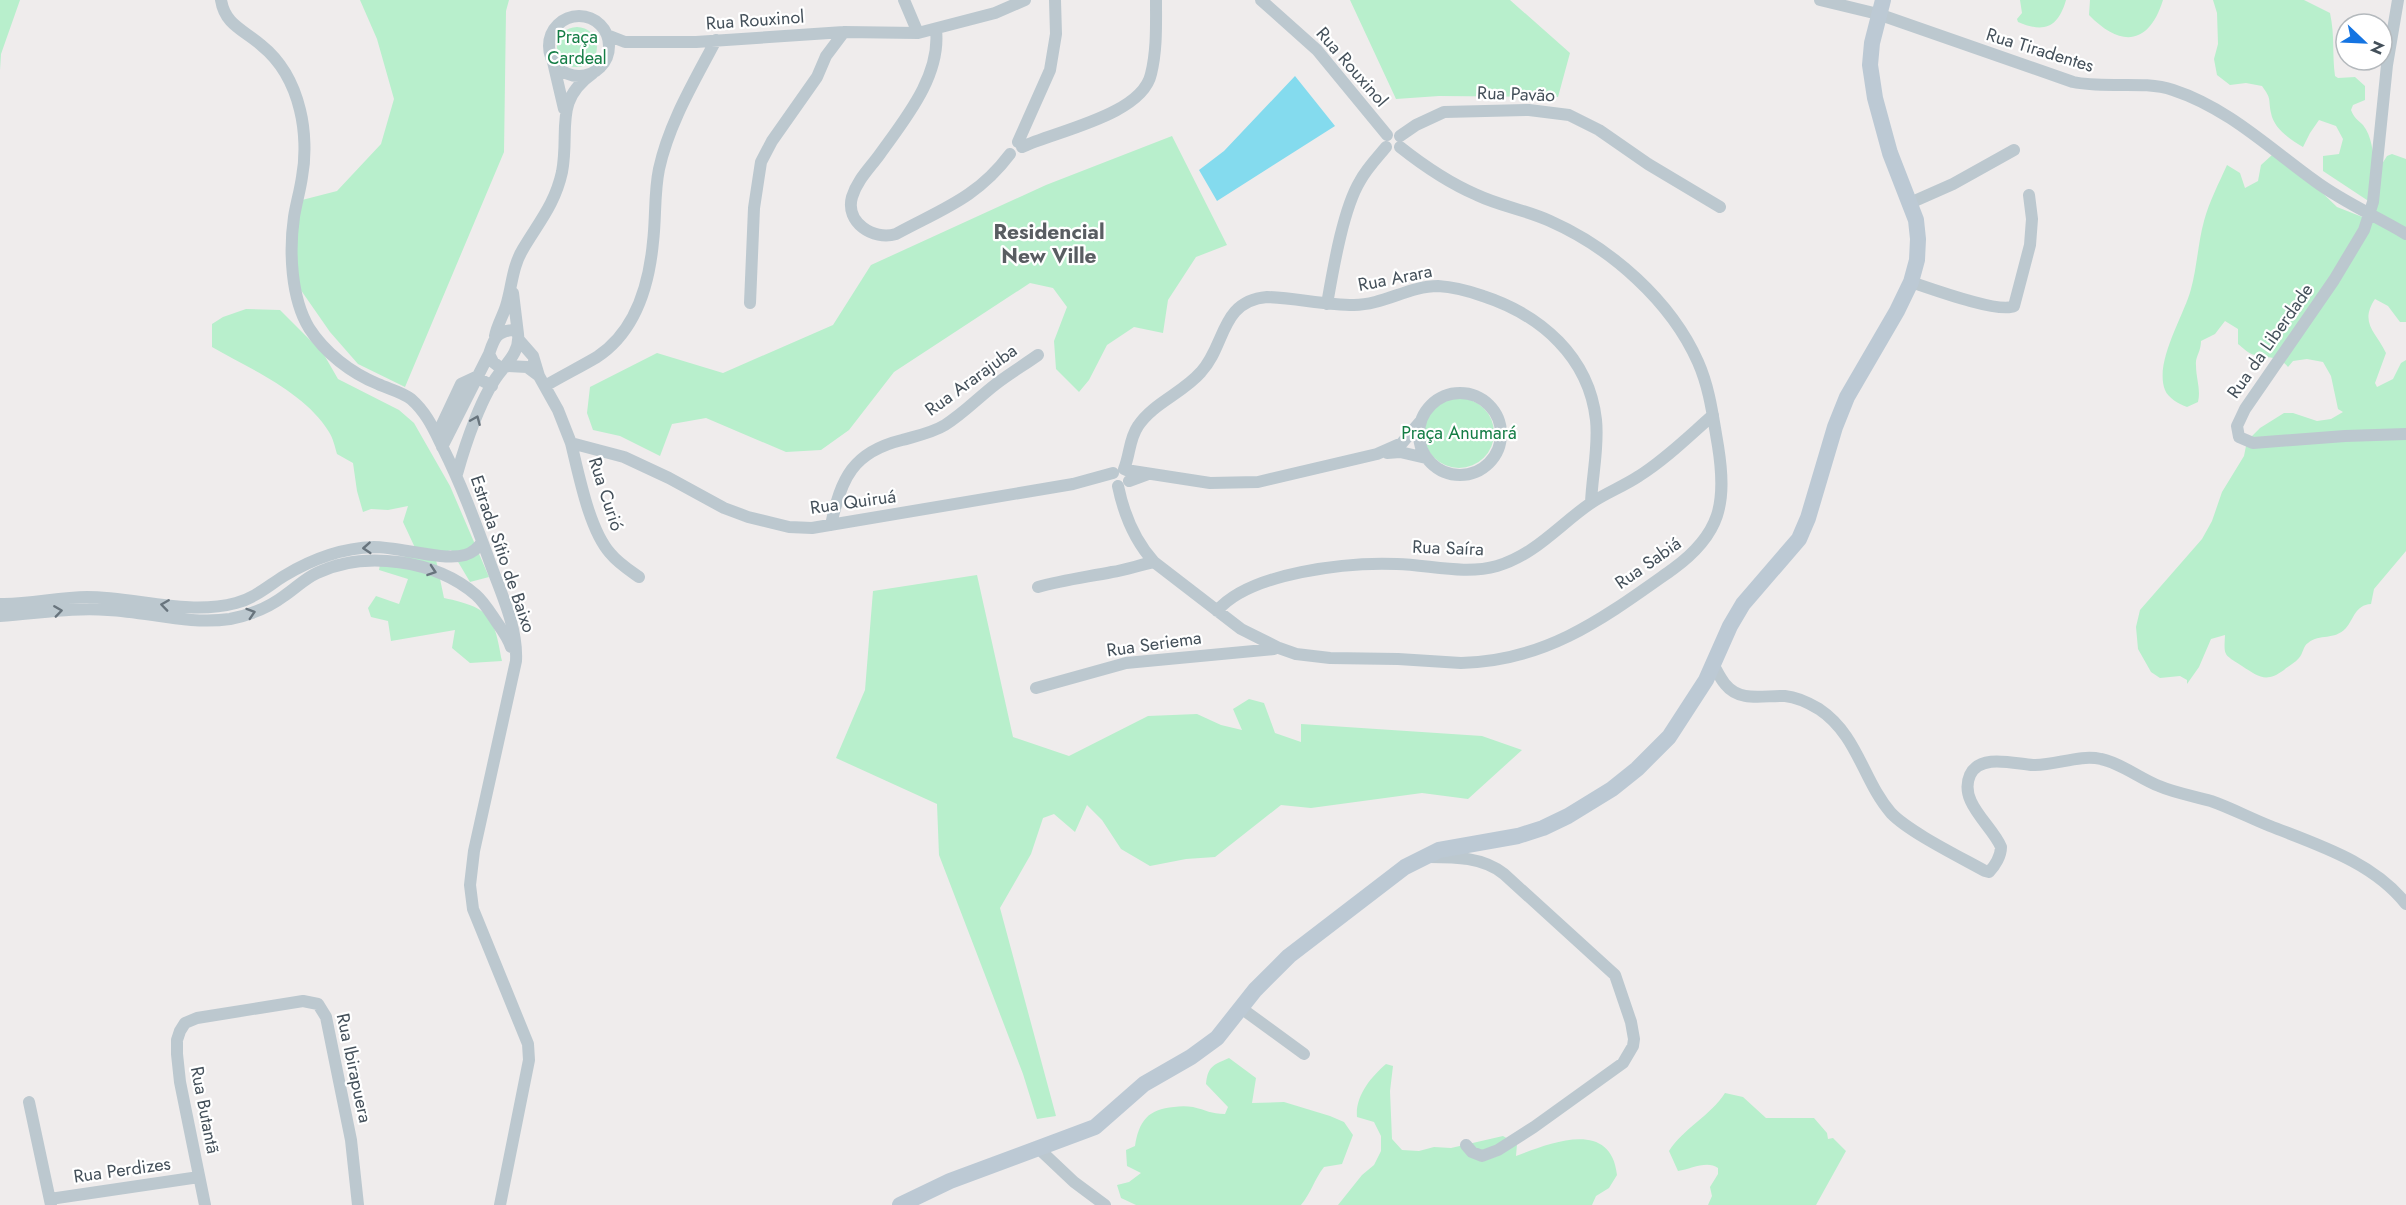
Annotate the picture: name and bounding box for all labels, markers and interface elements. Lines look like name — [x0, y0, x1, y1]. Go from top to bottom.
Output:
street label: Rua Rouxinol — [705, 4, 805, 36]
north arrow — [2334, 12, 2394, 72]
street label: Rua Rouxinol — [1310, 21, 1394, 113]
street label: Rua Tiradentes — [1983, 21, 2097, 79]
park label: Praça Cardeal — [547, 24, 607, 71]
text: N — [2364, 37, 2390, 58]
street label: Rua Pavão — [1477, 80, 1556, 108]
district label: Residencial New Ville — [993, 217, 1105, 271]
street label: Rua Arara — [1356, 258, 1434, 298]
street label: Rua da Liberdade — [2221, 278, 2319, 404]
street label: Rua Ararajuba — [920, 338, 1022, 422]
one-way arrow — [469, 416, 481, 427]
park label: Praça Anumará — [1401, 420, 1517, 446]
street label: Rua Curió — [582, 454, 630, 534]
street label: Estrada Sítio de Baixo — [464, 472, 542, 636]
street label: Rua Quiruá — [808, 483, 898, 521]
street label: Rua Sabiá — [1610, 531, 1686, 595]
street label: Rua Saíra — [1412, 534, 1484, 562]
one-way arrow — [362, 542, 371, 555]
one-way arrow — [426, 563, 437, 576]
one-way arrow — [160, 599, 169, 611]
one-way arrow — [54, 605, 63, 618]
one-way arrow — [245, 607, 256, 620]
street label: Rua Seriema — [1105, 624, 1203, 664]
street label: Rua Ibirapuera — [330, 1011, 378, 1125]
street label: Rua Butantã — [184, 1064, 226, 1156]
street label: Rua Perdizes — [72, 1150, 172, 1190]

